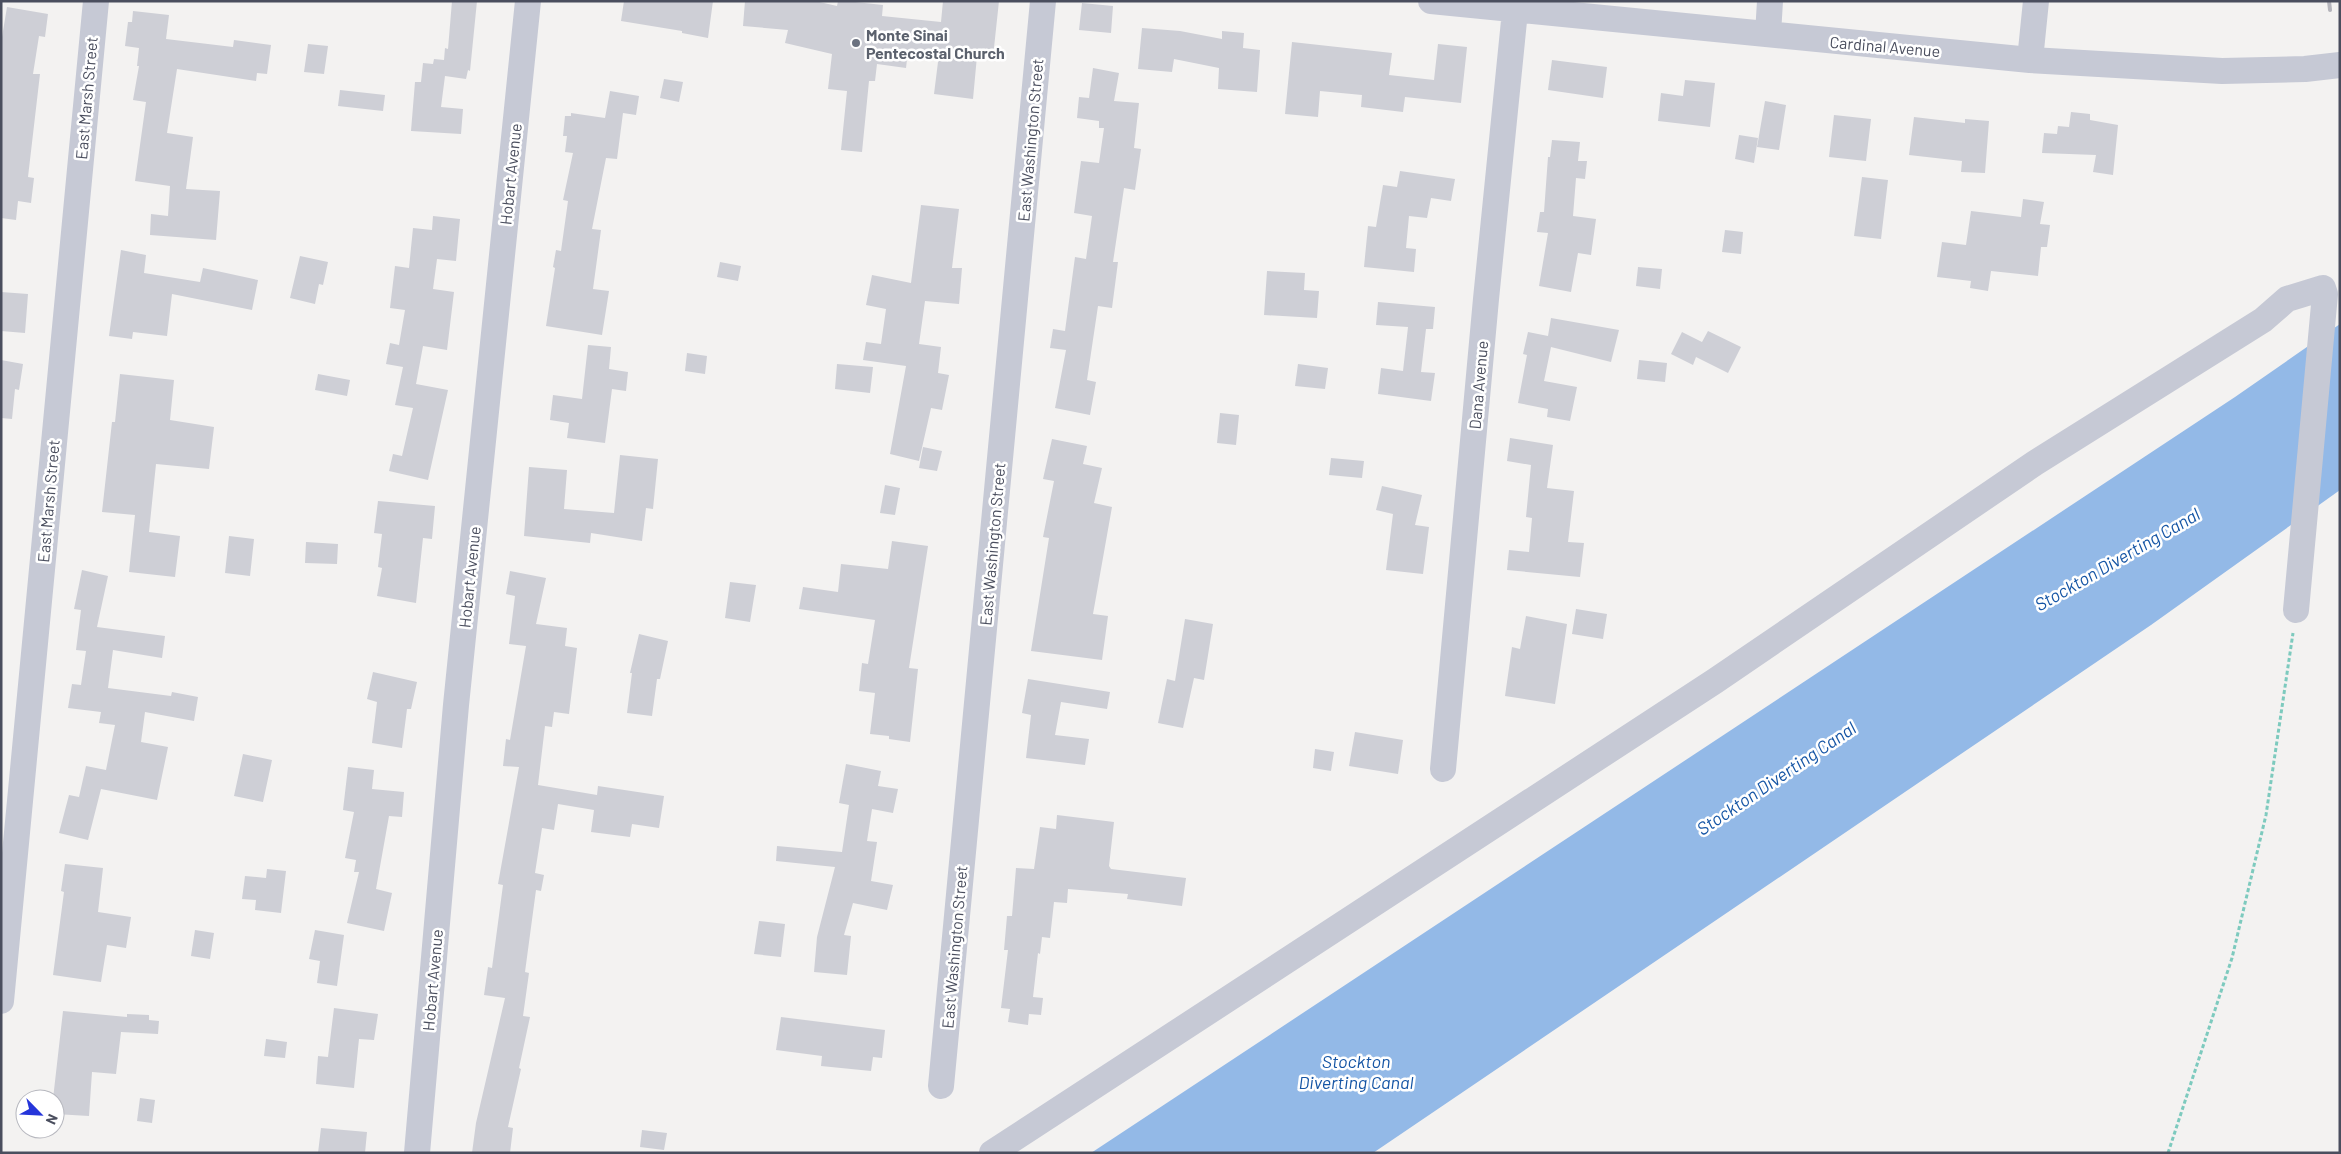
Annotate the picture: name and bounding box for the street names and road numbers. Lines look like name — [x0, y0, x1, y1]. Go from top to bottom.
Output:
street label: Cardinal Avenue — [1829, 32, 1941, 60]
street label: East Marsh Street — [71, 36, 101, 160]
street label: East Washington Street — [1013, 58, 1047, 222]
street label: Hobart Avenue — [495, 122, 525, 226]
street label: Dana Avenue — [1465, 340, 1491, 430]
street label: East Marsh Street — [33, 439, 63, 563]
street label: East Washington Street — [975, 462, 1009, 626]
street label: Hobart Avenue — [454, 525, 484, 629]
street label: East Washington Street — [937, 865, 971, 1029]
street label: Hobart Avenue — [418, 928, 446, 1032]

